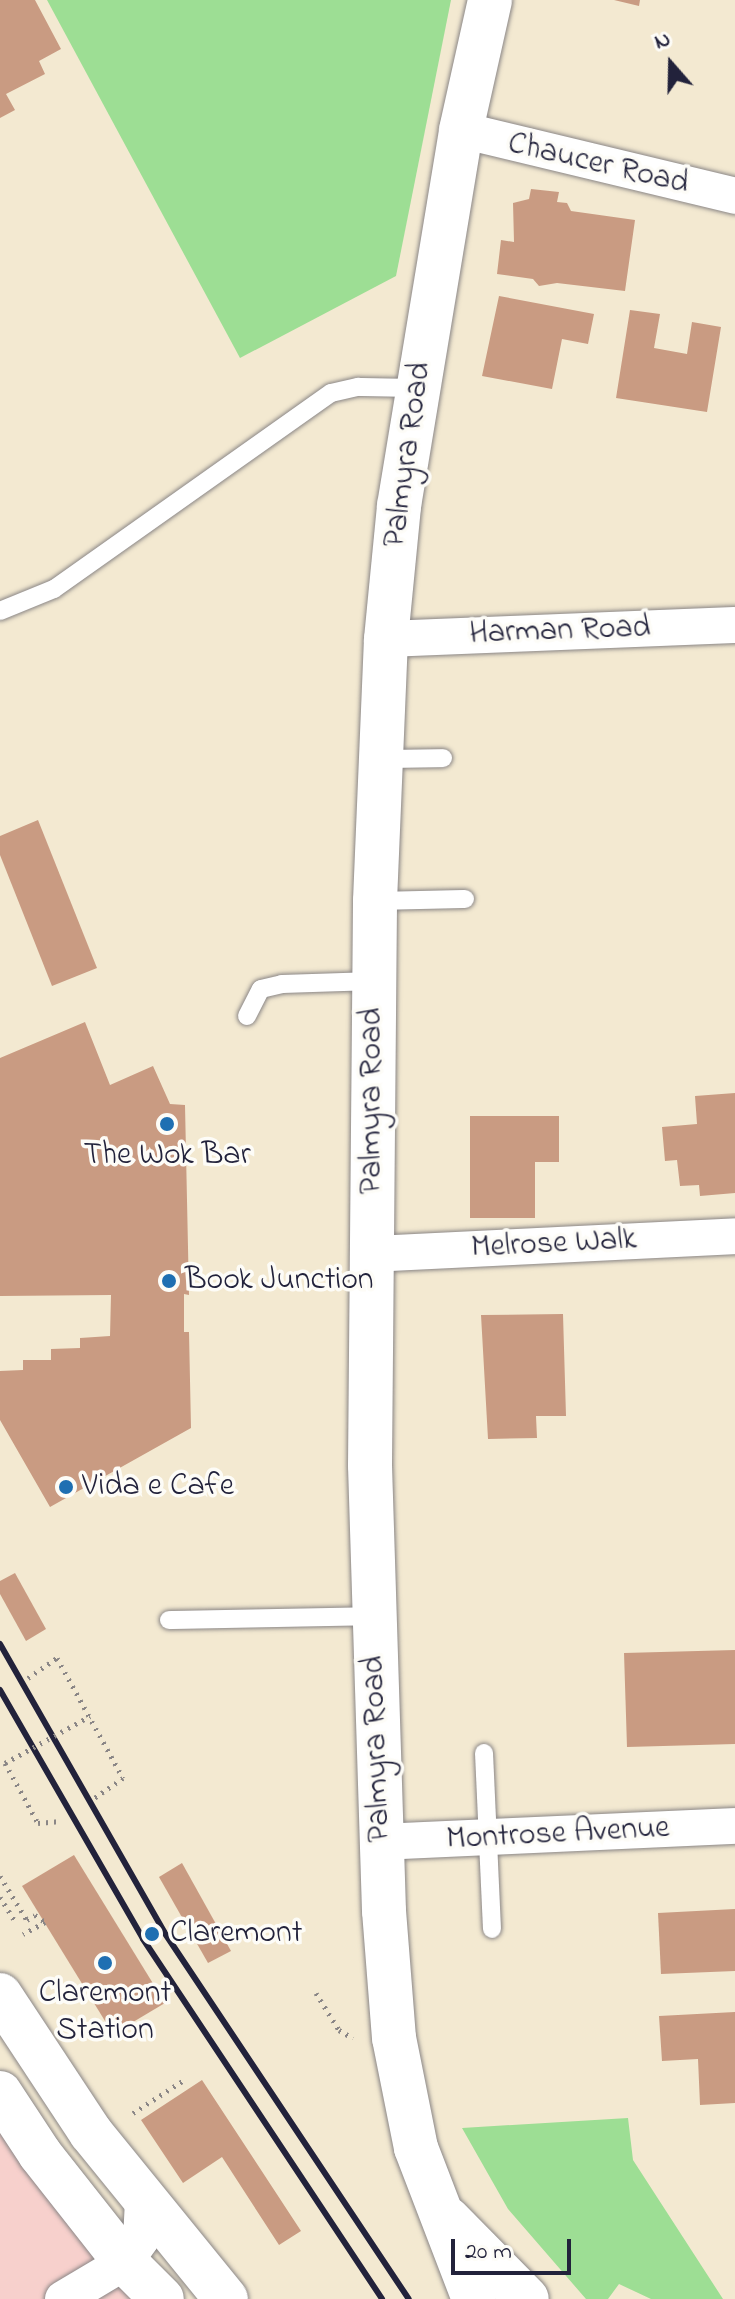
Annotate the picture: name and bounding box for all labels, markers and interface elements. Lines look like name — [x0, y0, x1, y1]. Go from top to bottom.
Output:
north arrow — [631, 24, 711, 104]
text: N — [650, 24, 675, 59]
street label: Chaucer Road — [504, 126, 692, 204]
street label: Palmyra Road — [377, 360, 441, 550]
street label: Harman Road — [469, 610, 651, 654]
street label: Palmyra Road — [354, 1008, 392, 1194]
marker: The Wok Bar — [158, 1115, 176, 1133]
place label: The Wok Bar — [83, 1137, 251, 1175]
street label: Melrose Walk — [470, 1221, 638, 1269]
place label: Book Junction — [185, 1262, 374, 1300]
marker: Book Junction — [160, 1272, 178, 1290]
place label: Vida e Cafe — [82, 1468, 234, 1506]
marker: Vida e Cafe — [57, 1478, 75, 1496]
street label: Palmyra Road — [356, 1655, 400, 1843]
street label: Montrose Avenue — [445, 1810, 671, 1860]
place label: Claremont — [170, 1915, 302, 1953]
marker: Claremont — [141, 1923, 163, 1945]
marker: Claremont Station — [96, 1954, 114, 1972]
place label: Claremont Station — [39, 1976, 171, 2051]
scale bar — [455, 2223, 575, 2273]
text: 20 m — [465, 2235, 512, 2270]

